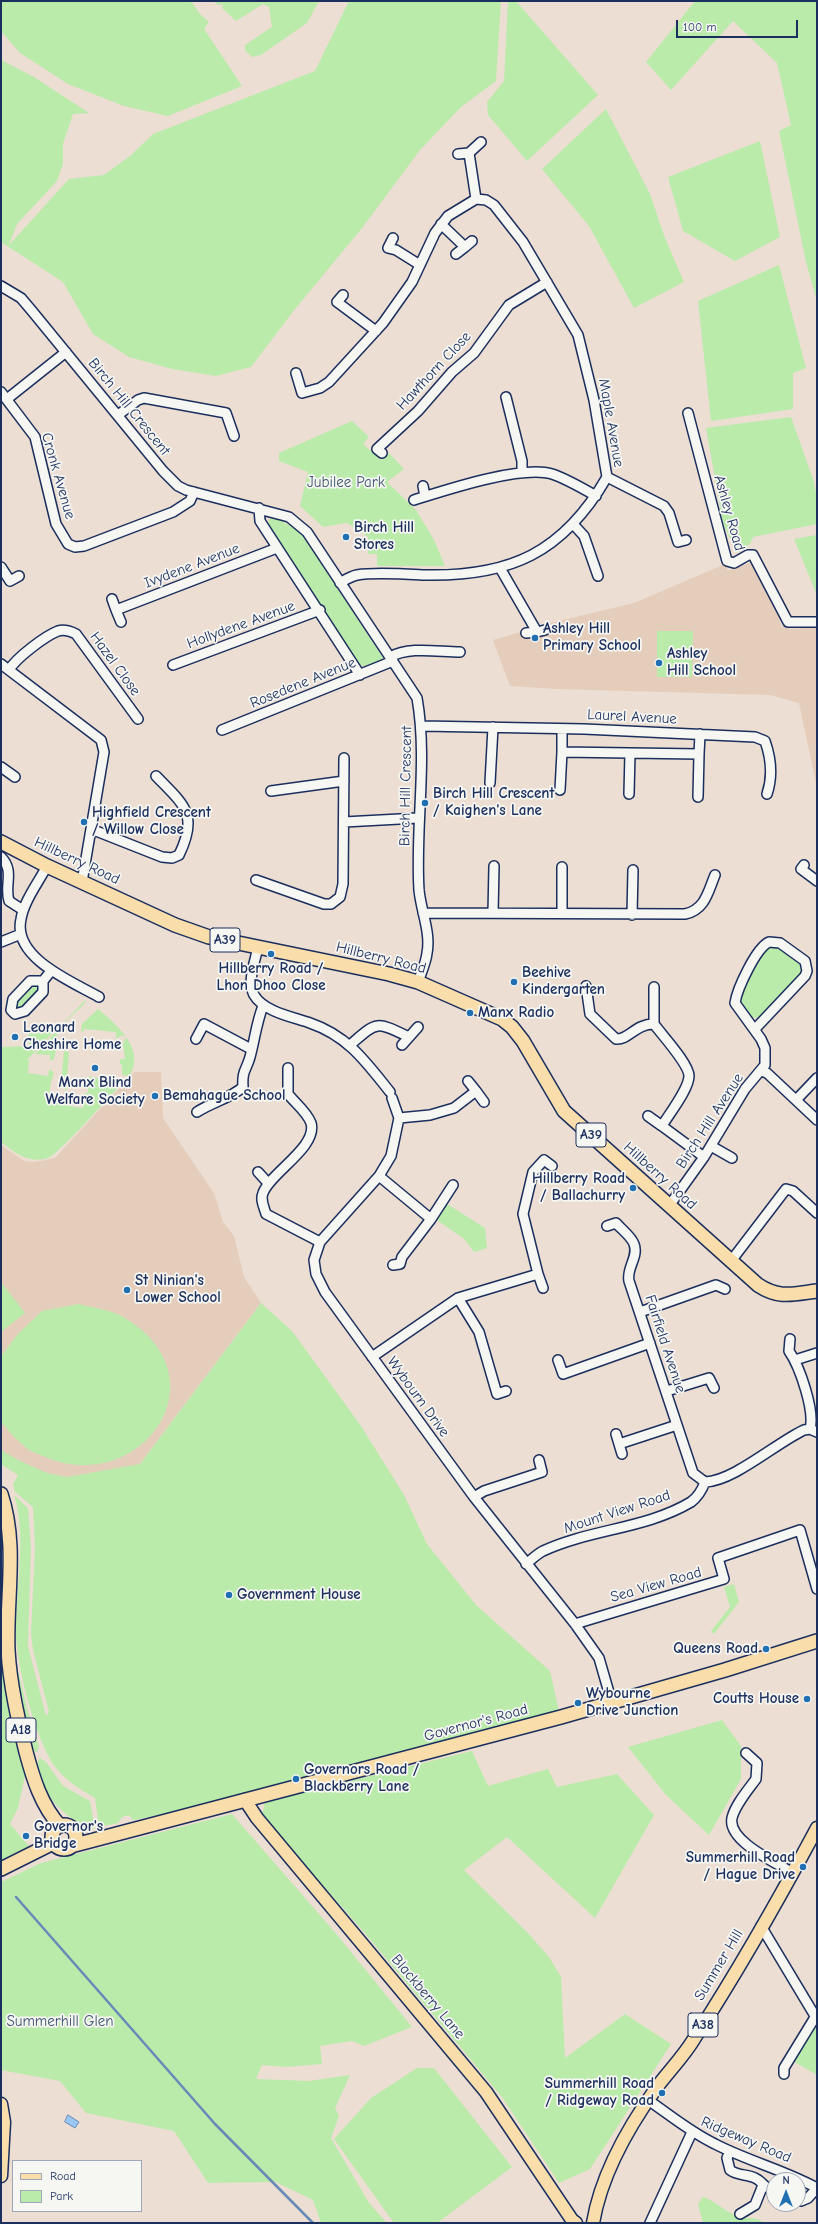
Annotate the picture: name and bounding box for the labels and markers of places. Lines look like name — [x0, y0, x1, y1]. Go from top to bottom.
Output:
place label: Birch Hill Stores — [354, 519, 414, 554]
marker: Birch Hill Stores — [341, 532, 351, 542]
place label: Ashley Hill Primary School — [543, 620, 641, 655]
marker: Ashley Hill Primary School — [530, 633, 540, 643]
place label: Ashley Hill School — [667, 645, 736, 680]
marker: Ashley Hill School — [654, 658, 664, 668]
place label: Birch Hill Crescent / Kaighen's Lane — [433, 785, 554, 820]
marker: Birch Hill Crescent / Kaighen's Lane — [420, 798, 430, 808]
place label: Highfield Crescent / Willow Close — [92, 804, 211, 839]
marker: Highfield Crescent / Willow Close — [79, 817, 89, 827]
marker: Hillberry Road / Lhon Dhoo Close — [266, 949, 276, 959]
place label: Hillberry Road / Lhon Dhoo Close — [216, 960, 326, 995]
place label: Beehive Kindergarten — [522, 964, 605, 999]
marker: Beehive Kindergarten — [509, 977, 519, 987]
place label: Manx Radio — [478, 1004, 554, 1022]
marker: Manx Radio — [465, 1008, 475, 1018]
place label: Leonard Cheshire Home — [23, 1019, 121, 1054]
marker: Leonard Cheshire Home — [10, 1032, 20, 1042]
marker: Manx Blind Welfare Society — [90, 1063, 100, 1073]
place label: Manx Blind Welfare Society — [45, 1074, 145, 1109]
place label: Bemahague School — [163, 1087, 286, 1105]
marker: Bemahague School — [150, 1091, 160, 1101]
place label: Hillberry Road / Ballachurry — [532, 1170, 625, 1205]
marker: Hillberry Road / Ballachurry — [628, 1183, 638, 1193]
place label: St Ninian's Lower School — [135, 1272, 221, 1307]
marker: St Ninian's Lower School — [122, 1285, 132, 1295]
place label: Government House — [237, 1586, 361, 1604]
marker: Government House — [224, 1590, 234, 1600]
place label: Queens Road — [673, 1640, 758, 1658]
marker: Queens Road — [761, 1644, 771, 1654]
place label: Wybourne Drive Junction — [586, 1685, 678, 1720]
place label: Coutts House — [713, 1690, 799, 1708]
marker: Coutts House — [802, 1694, 812, 1704]
marker: Wybourne Drive Junction — [573, 1698, 583, 1708]
place label: Governors Road / Blackberry Lane — [304, 1761, 419, 1796]
marker: Governors Road / Blackberry Lane — [291, 1774, 301, 1784]
place label: Governor's Bridge — [34, 1818, 103, 1853]
marker: Governor's Bridge — [21, 1831, 31, 1841]
place label: Summerhill Road / Hague Drive — [686, 1849, 795, 1884]
marker: Summerhill Road / Hague Drive — [798, 1862, 808, 1872]
place label: Summerhill Road / Ridgeway Road — [545, 2075, 654, 2110]
marker: Summerhill Road / Ridgeway Road — [657, 2088, 667, 2098]

